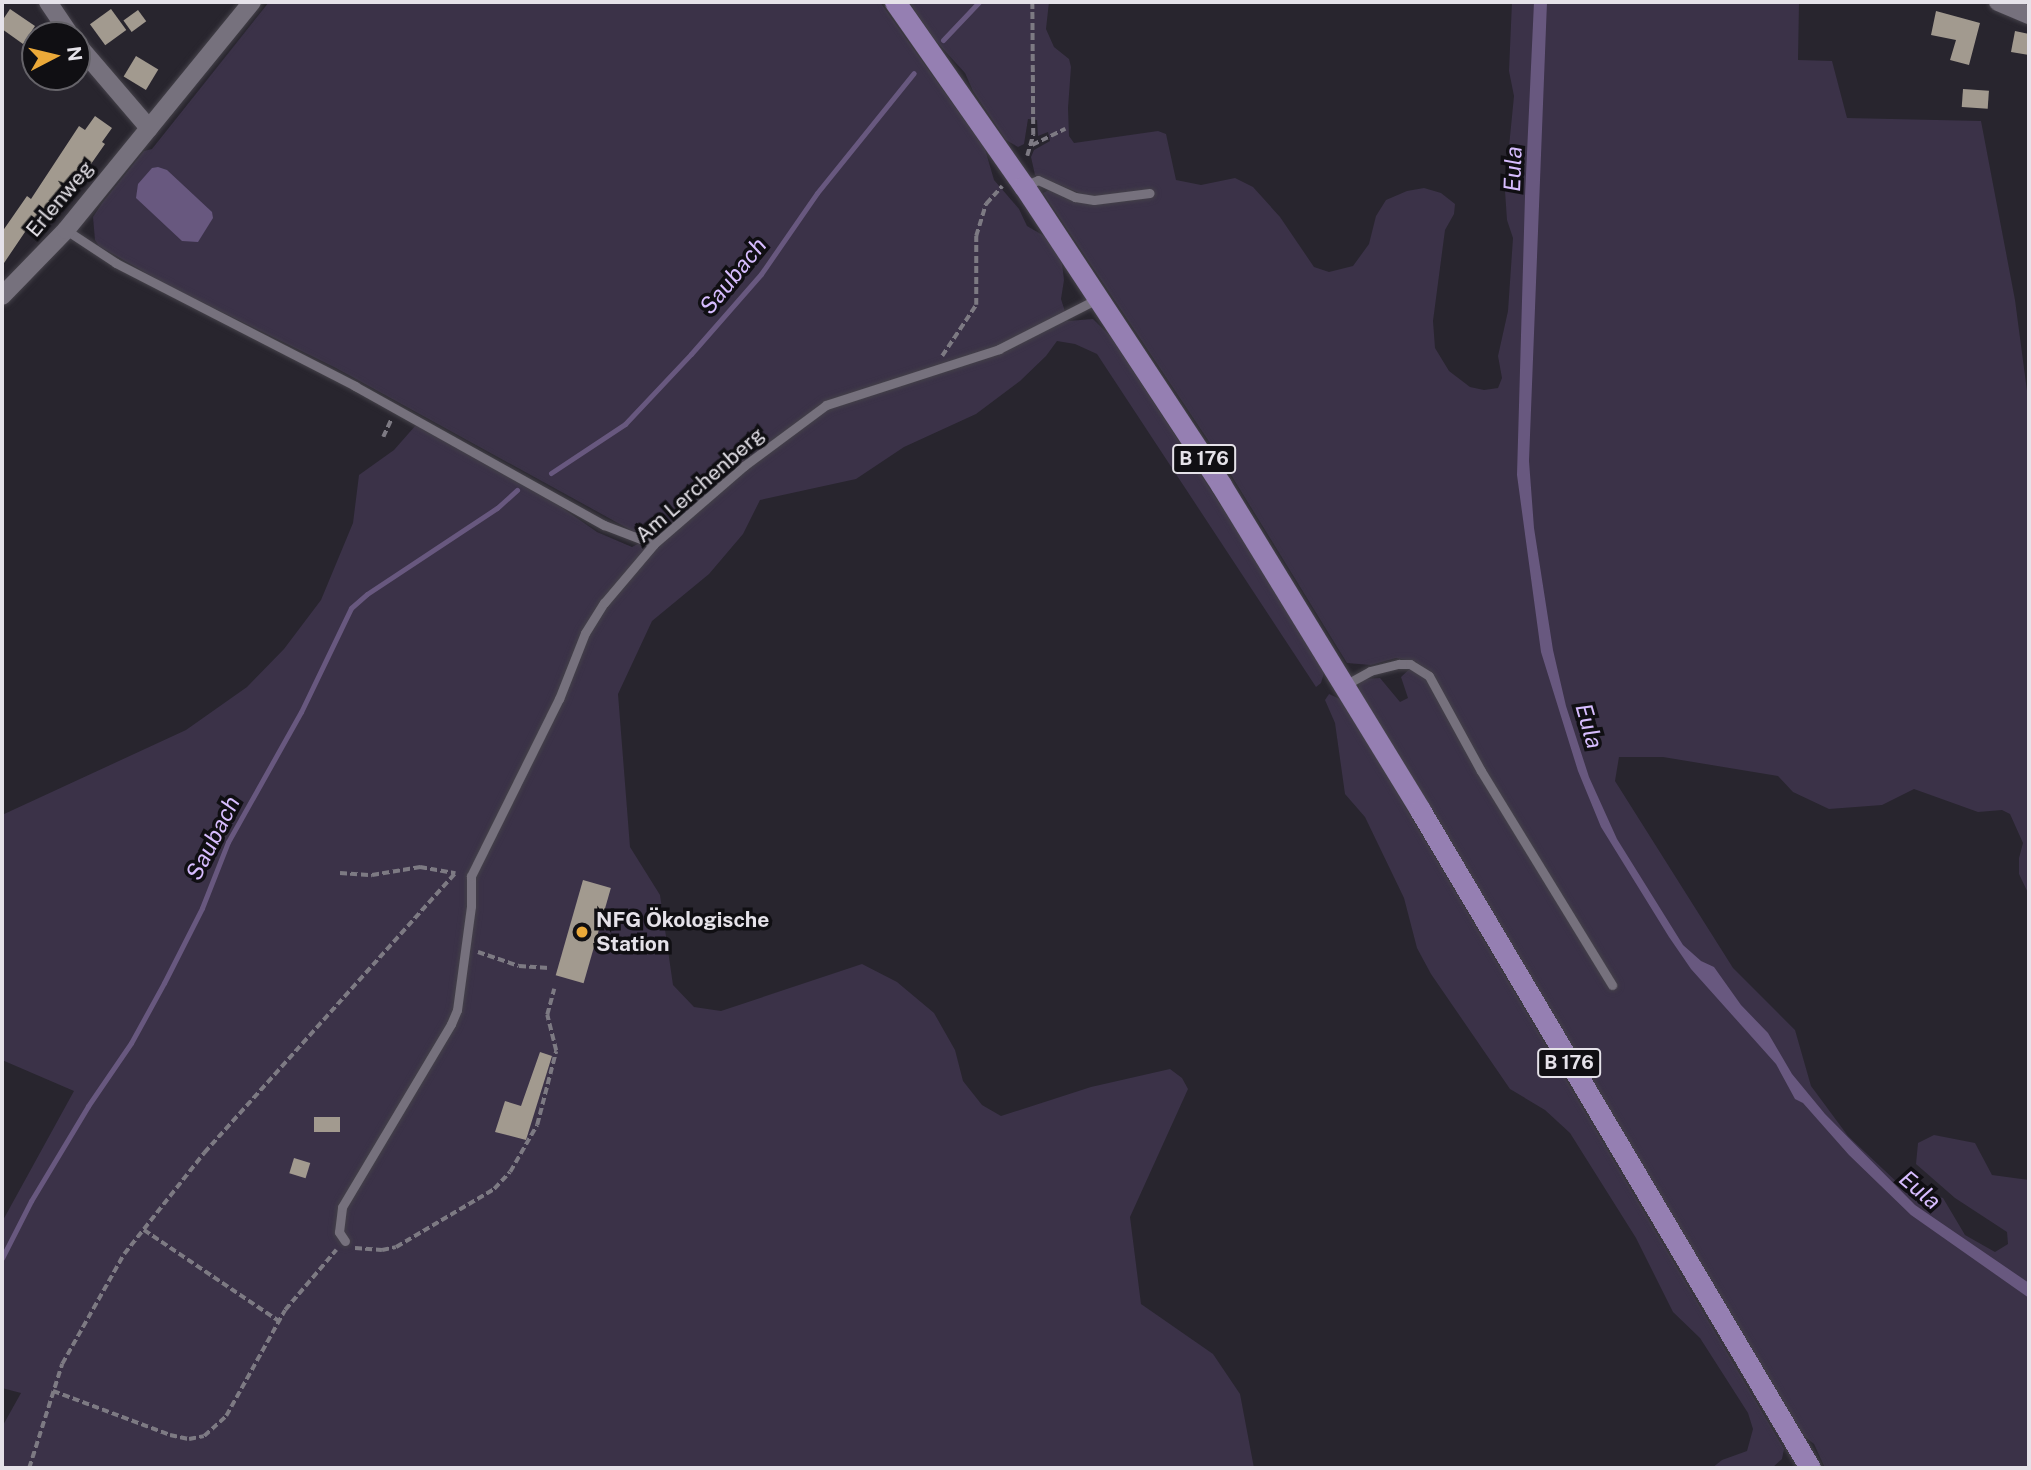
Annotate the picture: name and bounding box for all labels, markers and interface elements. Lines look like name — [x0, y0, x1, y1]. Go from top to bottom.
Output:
north arrow — [21, 21, 91, 91]
text: N — [63, 45, 87, 62]
water label: Eula — [1498, 146, 1528, 192]
street label: Erlenweg — [21, 156, 99, 242]
water label: Saubach — [694, 232, 772, 320]
street label: Am Lerchenberg — [630, 422, 770, 548]
road number: B 176 — [1171, 444, 1237, 474]
water label: Eula — [1569, 700, 1609, 752]
water label: Saubach — [180, 791, 246, 885]
place label: NFG Ökologische Station — [596, 907, 769, 957]
marker: NFG Ökologische Station — [574, 924, 590, 940]
road number: B 176 — [1536, 1048, 1602, 1078]
water label: Eula — [1894, 1165, 1946, 1215]

